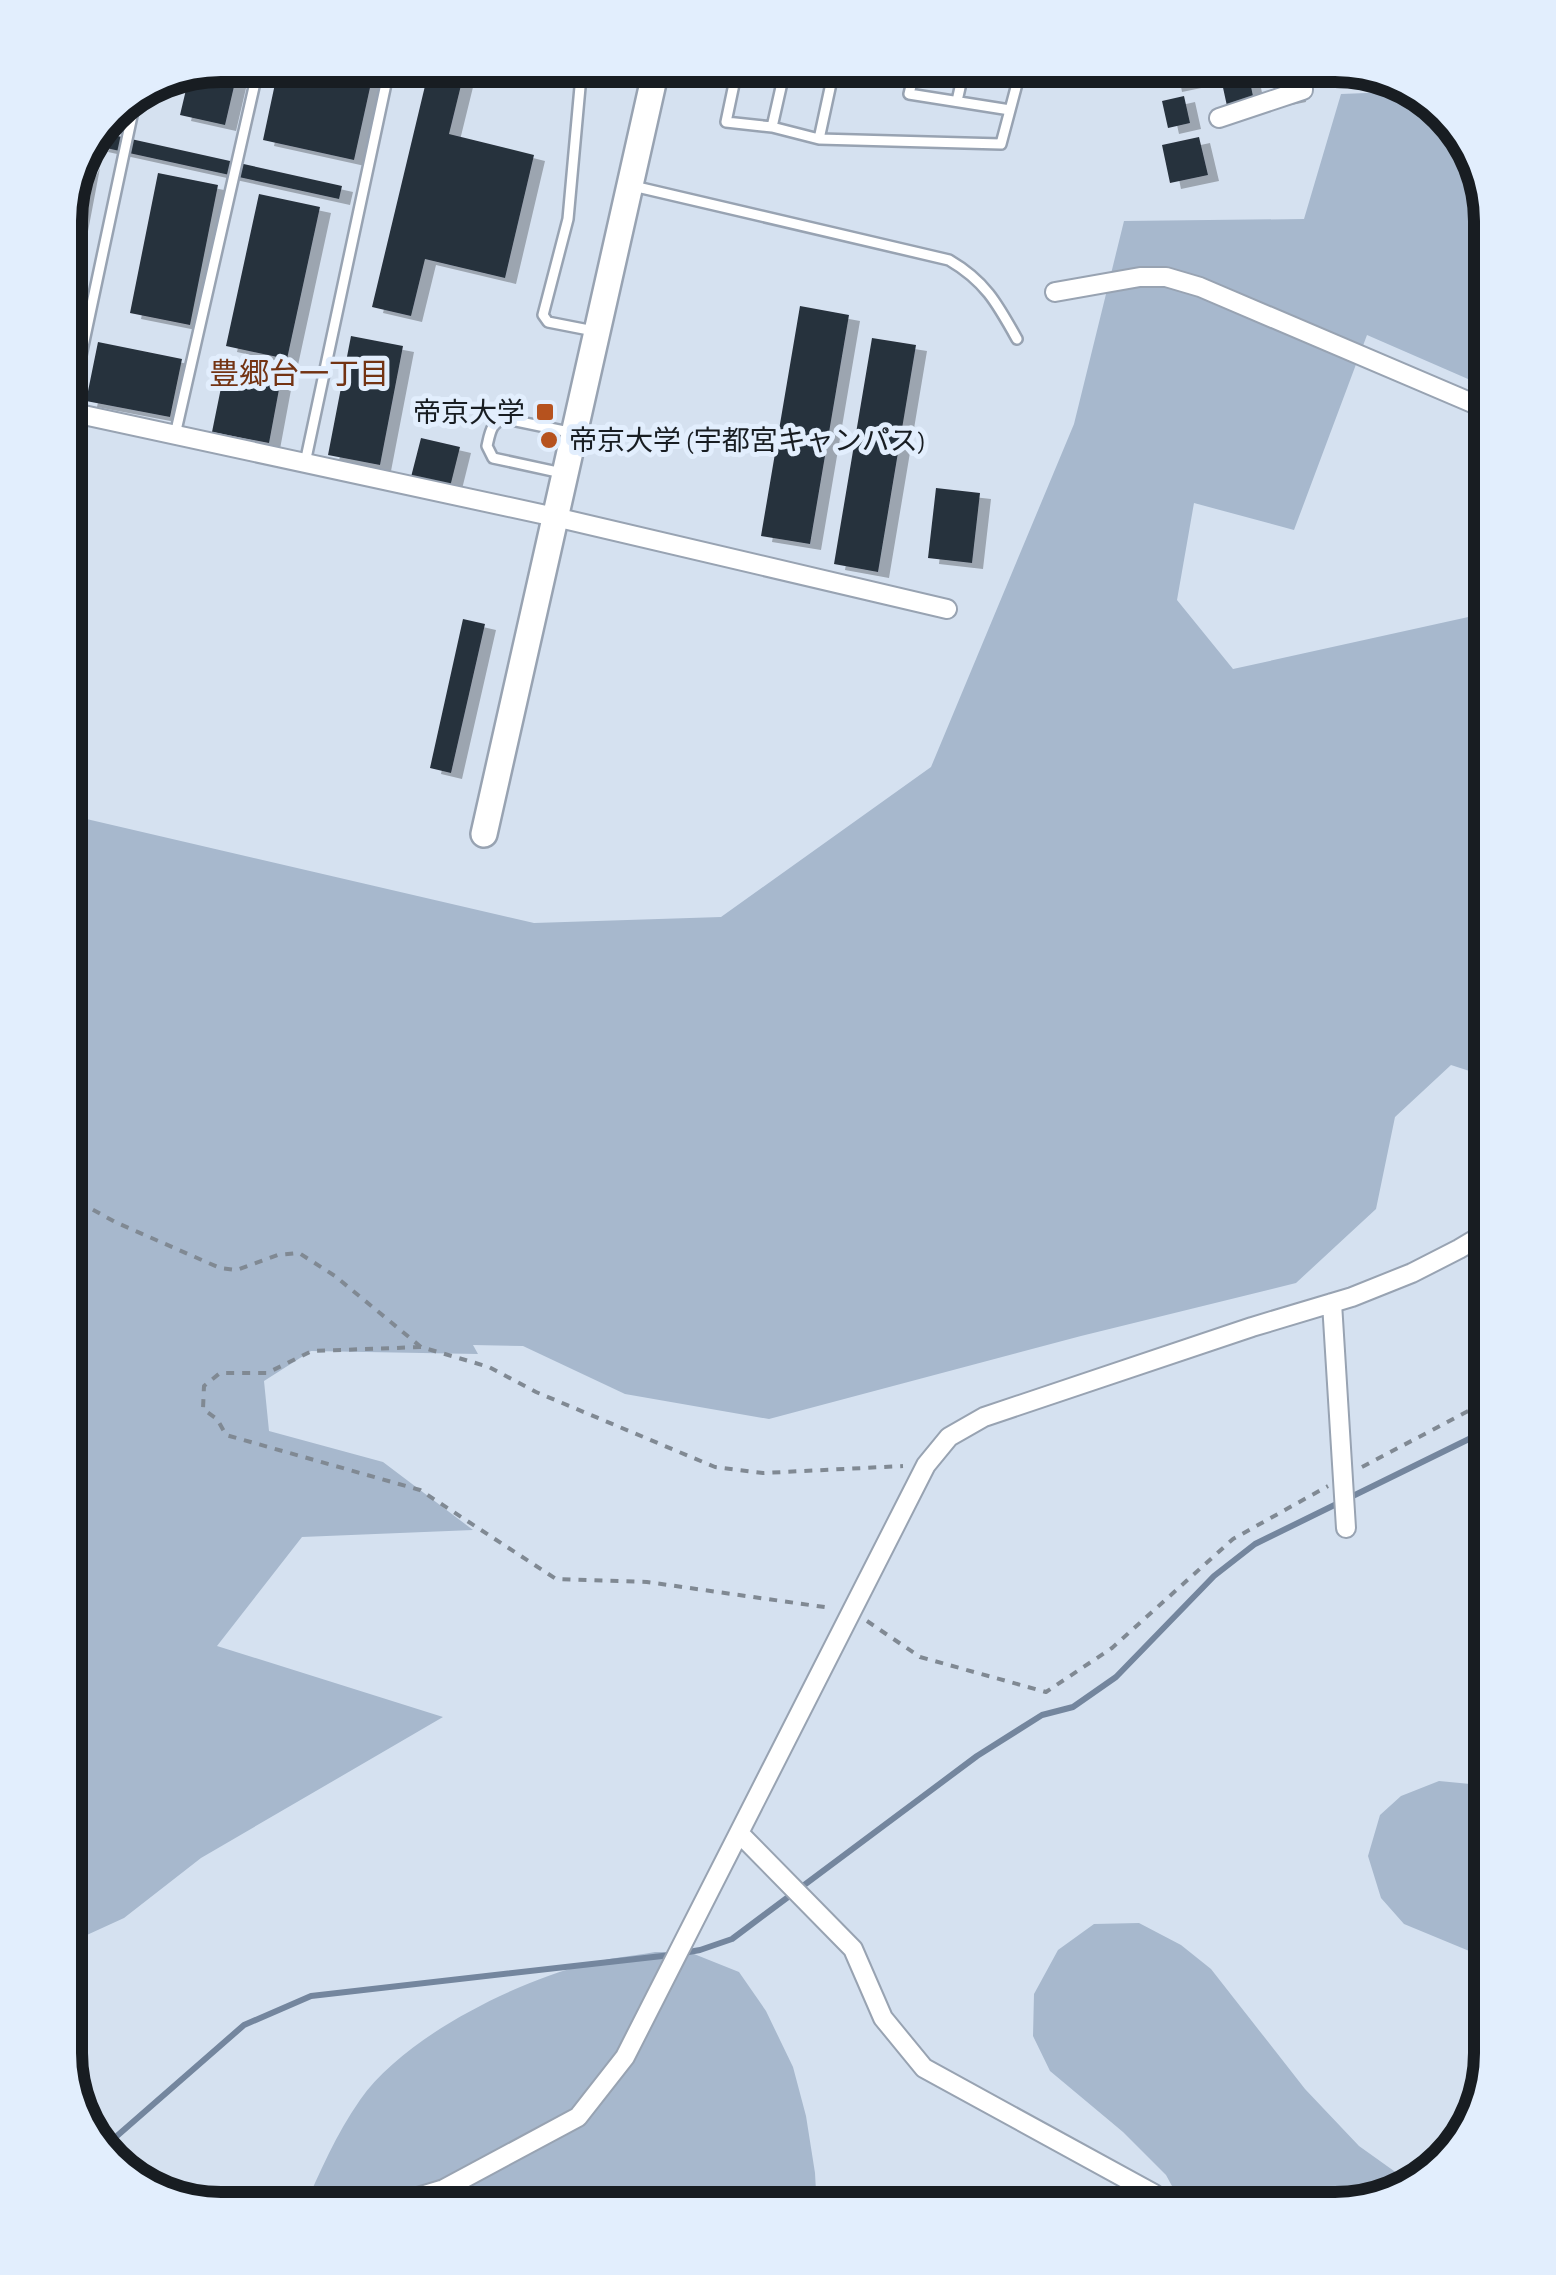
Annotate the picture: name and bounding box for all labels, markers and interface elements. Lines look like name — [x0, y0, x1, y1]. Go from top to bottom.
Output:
district label: 豊郷台一丁目 — [209, 358, 389, 390]
place label: 帝京大学 — [413, 398, 525, 428]
marker: 帝京大学 — [534, 401, 556, 423]
place label: 帝京大学 (宇都宮キャンパス) — [569, 426, 926, 456]
marker: 帝京大学 (宇都宮キャンパス) — [538, 429, 560, 451]

